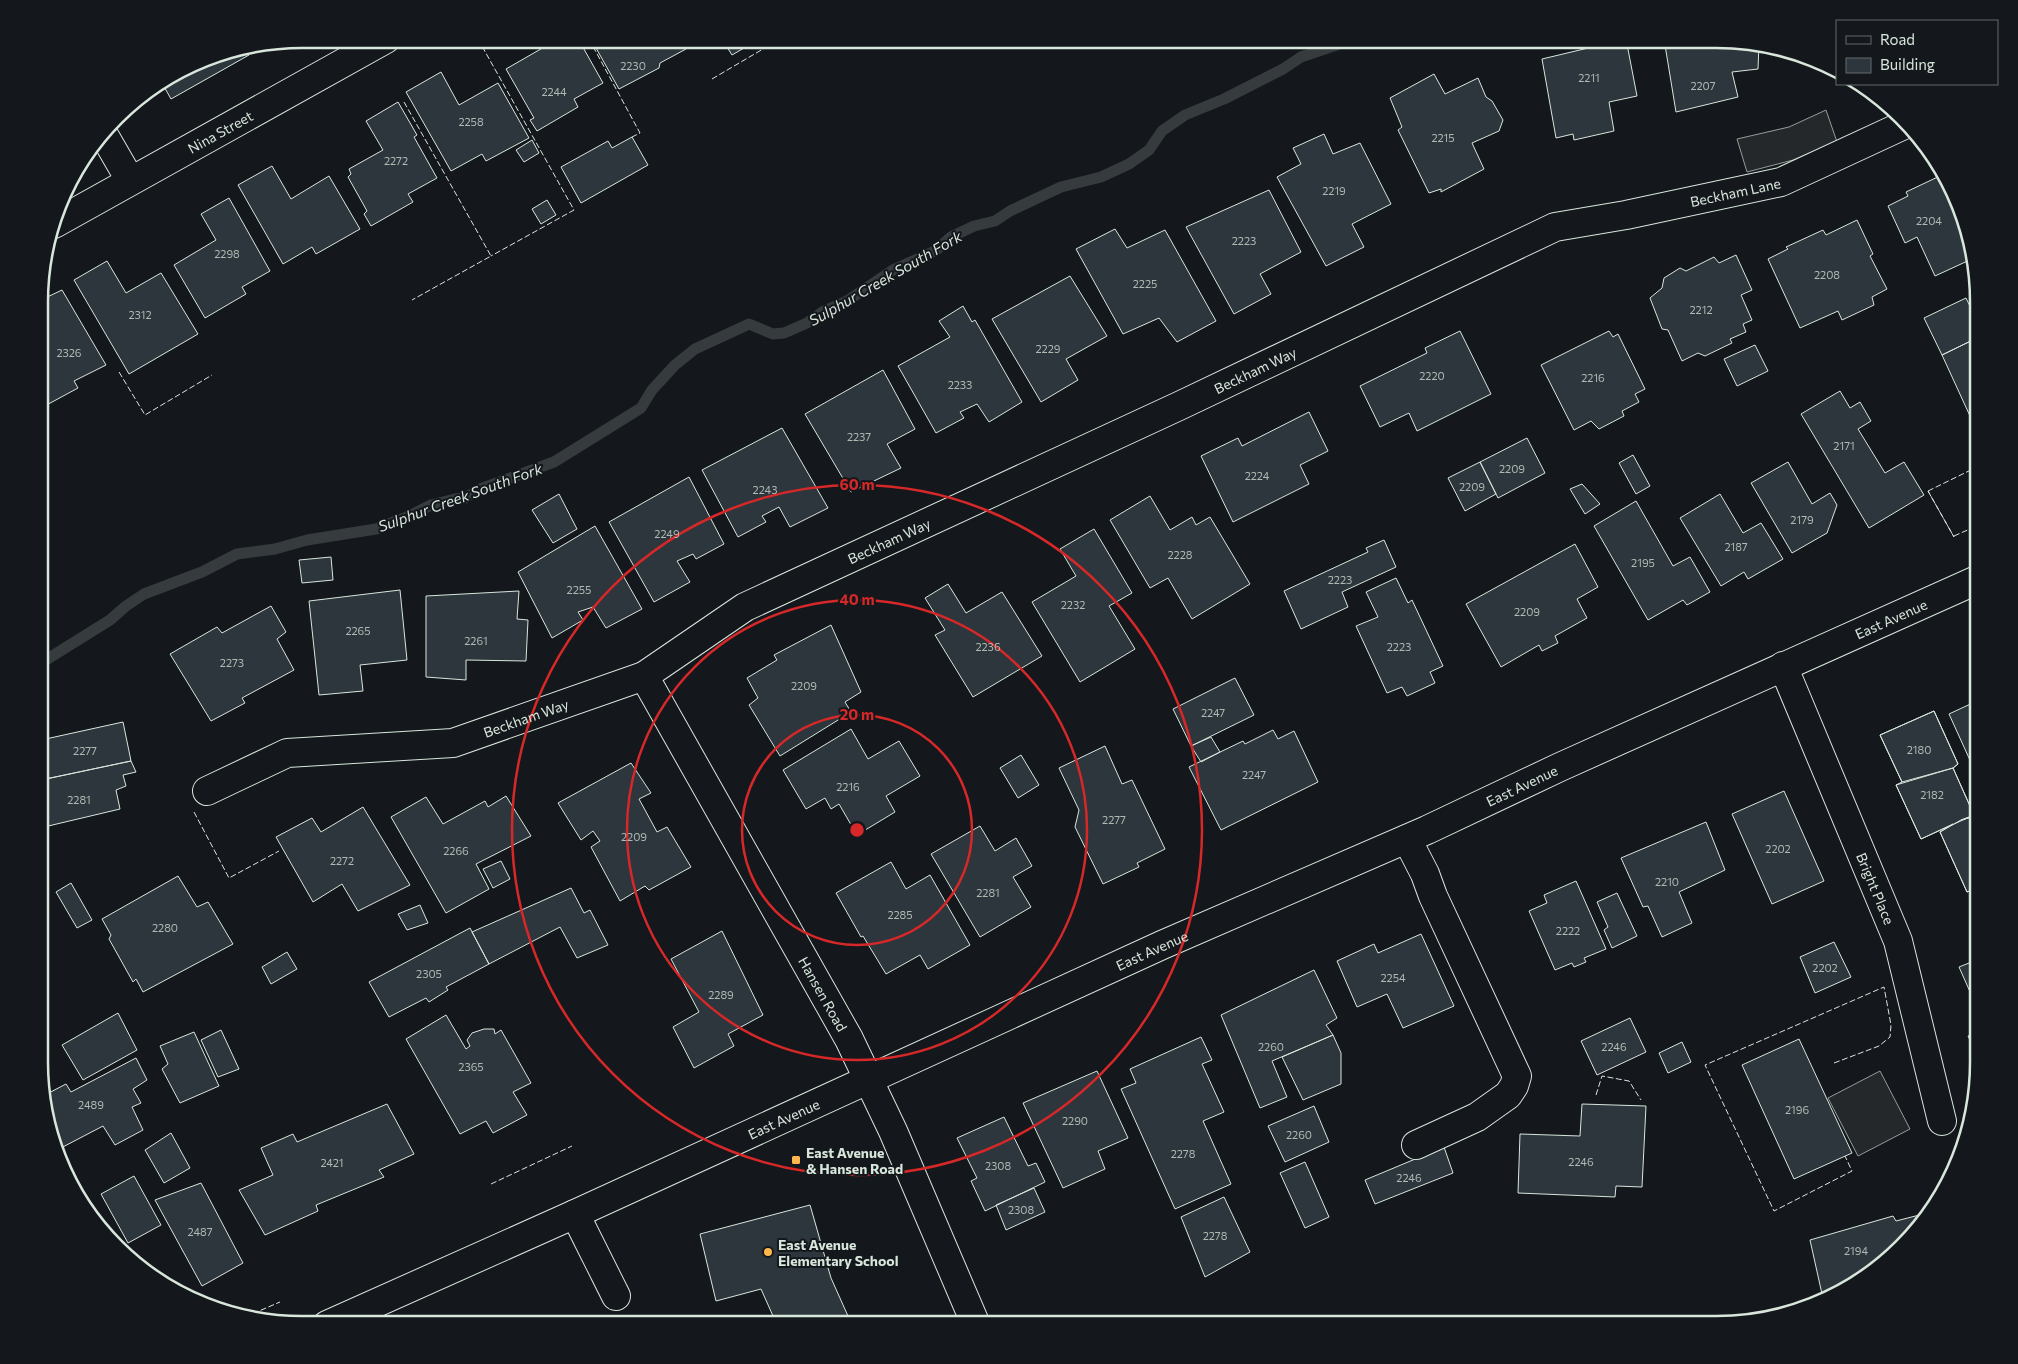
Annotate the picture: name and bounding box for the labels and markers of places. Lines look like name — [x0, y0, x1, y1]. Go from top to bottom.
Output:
centre of rings — [848, 821, 866, 839]
place label: East Avenue & Hansen Road — [806, 1144, 903, 1177]
marker: East Avenue & Hansen Road — [790, 1154, 802, 1166]
place label: East Avenue Elementary School — [778, 1236, 898, 1269]
marker: East Avenue Elementary School — [762, 1246, 774, 1258]

